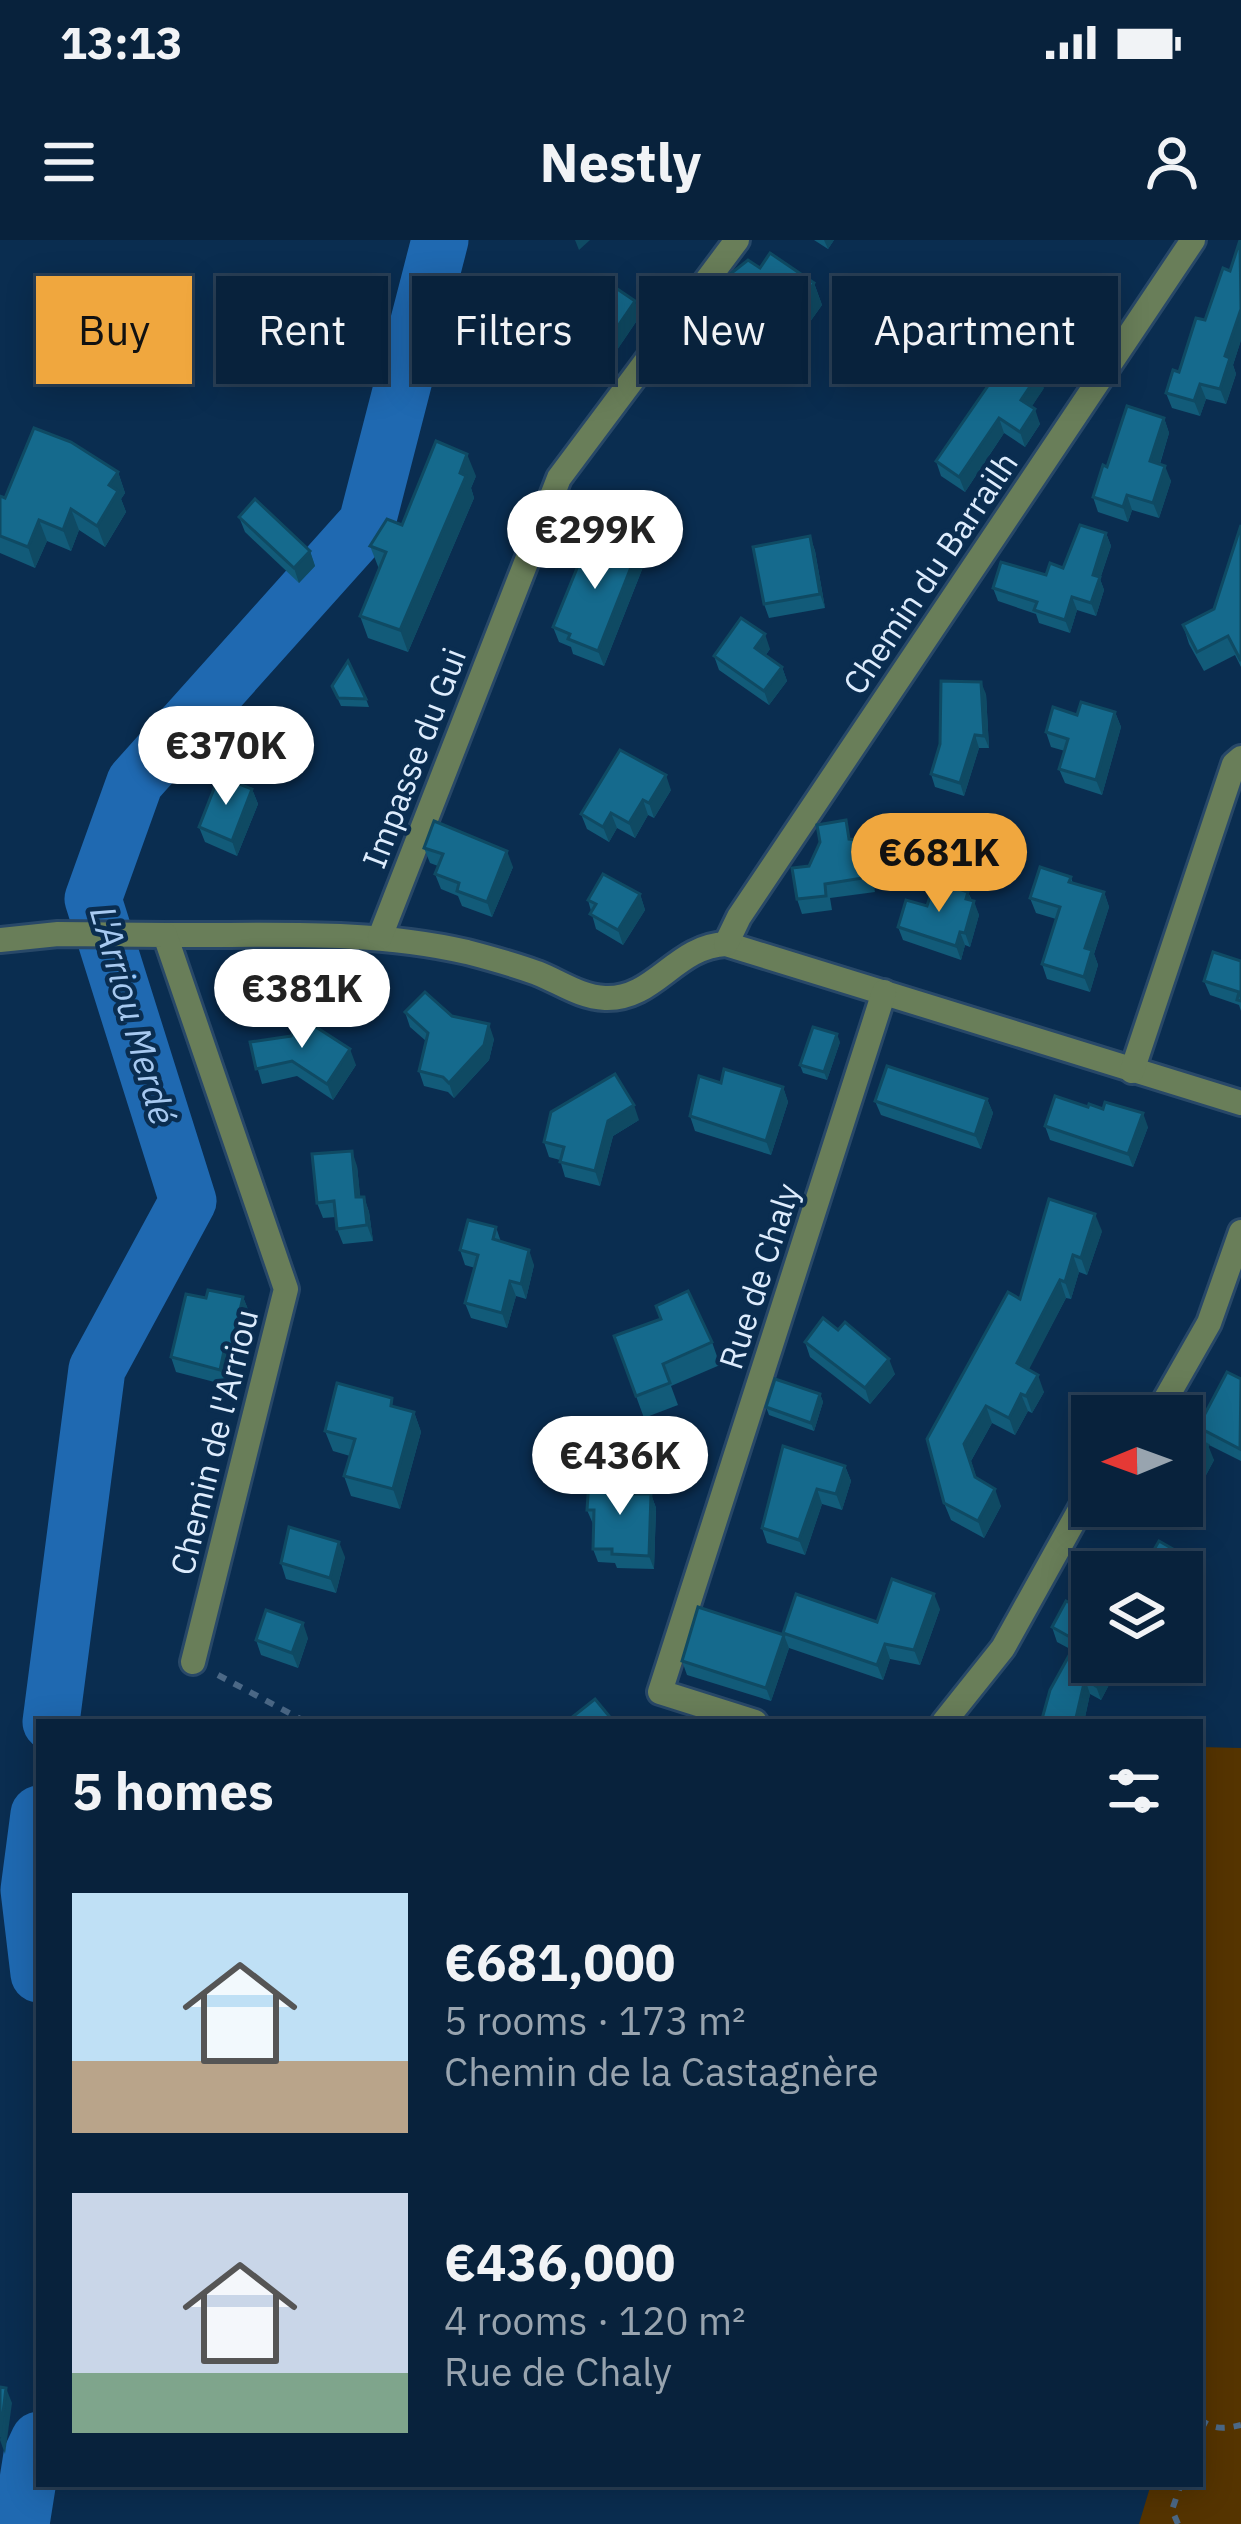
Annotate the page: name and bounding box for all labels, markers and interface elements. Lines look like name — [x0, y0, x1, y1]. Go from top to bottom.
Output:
text: 13:13 — [60, 13, 183, 71]
text: Nestly — [540, 127, 701, 197]
icon: menu — [36, 129, 102, 195]
icon: person — [1139, 129, 1205, 195]
chip: Buy — [36, 276, 192, 384]
chip: Rent — [216, 276, 388, 384]
chip: Filters — [412, 276, 615, 384]
chip: New — [639, 276, 808, 384]
chip: Apartment — [832, 276, 1118, 384]
street label: Chemin du Barrailh — [832, 443, 1027, 702]
pin: €299K — [511, 490, 679, 592]
text: €299K — [534, 503, 656, 554]
street label: Impasse du Gui — [352, 642, 475, 874]
pin: €370K — [142, 706, 310, 808]
text: €370K — [165, 719, 287, 770]
pin: €681K — [855, 813, 1023, 915]
text: €681K — [878, 826, 1000, 877]
water label: L'Arriou Merdé — [80, 900, 187, 1129]
pin: €381K — [218, 949, 386, 1051]
text: €381K — [241, 962, 363, 1013]
street label: Rue de Chaly — [708, 1178, 809, 1374]
street label: Chemin de l'Arriou — [160, 1305, 267, 1579]
north arrow — [1071, 1395, 1203, 1527]
map controls — [1071, 1395, 1203, 1683]
pin: €436K — [536, 1416, 704, 1518]
text: €436K — [559, 1429, 681, 1480]
button: layers — [1071, 1551, 1203, 1683]
text: 5 homes — [72, 1758, 274, 1824]
icon: filters — [1101, 1758, 1167, 1824]
text: €681,000 — [444, 1929, 675, 1995]
icon: home — [168, 1941, 312, 2085]
text: 5 rooms · 173 m² — [444, 1995, 746, 2046]
text: Chemin de la Castagnère — [444, 2046, 879, 2097]
text: €436,000 — [444, 2229, 675, 2295]
icon: home — [168, 2241, 312, 2385]
text: 4 rooms · 120 m² — [444, 2295, 746, 2346]
text: Rue de Chaly — [444, 2346, 672, 2397]

